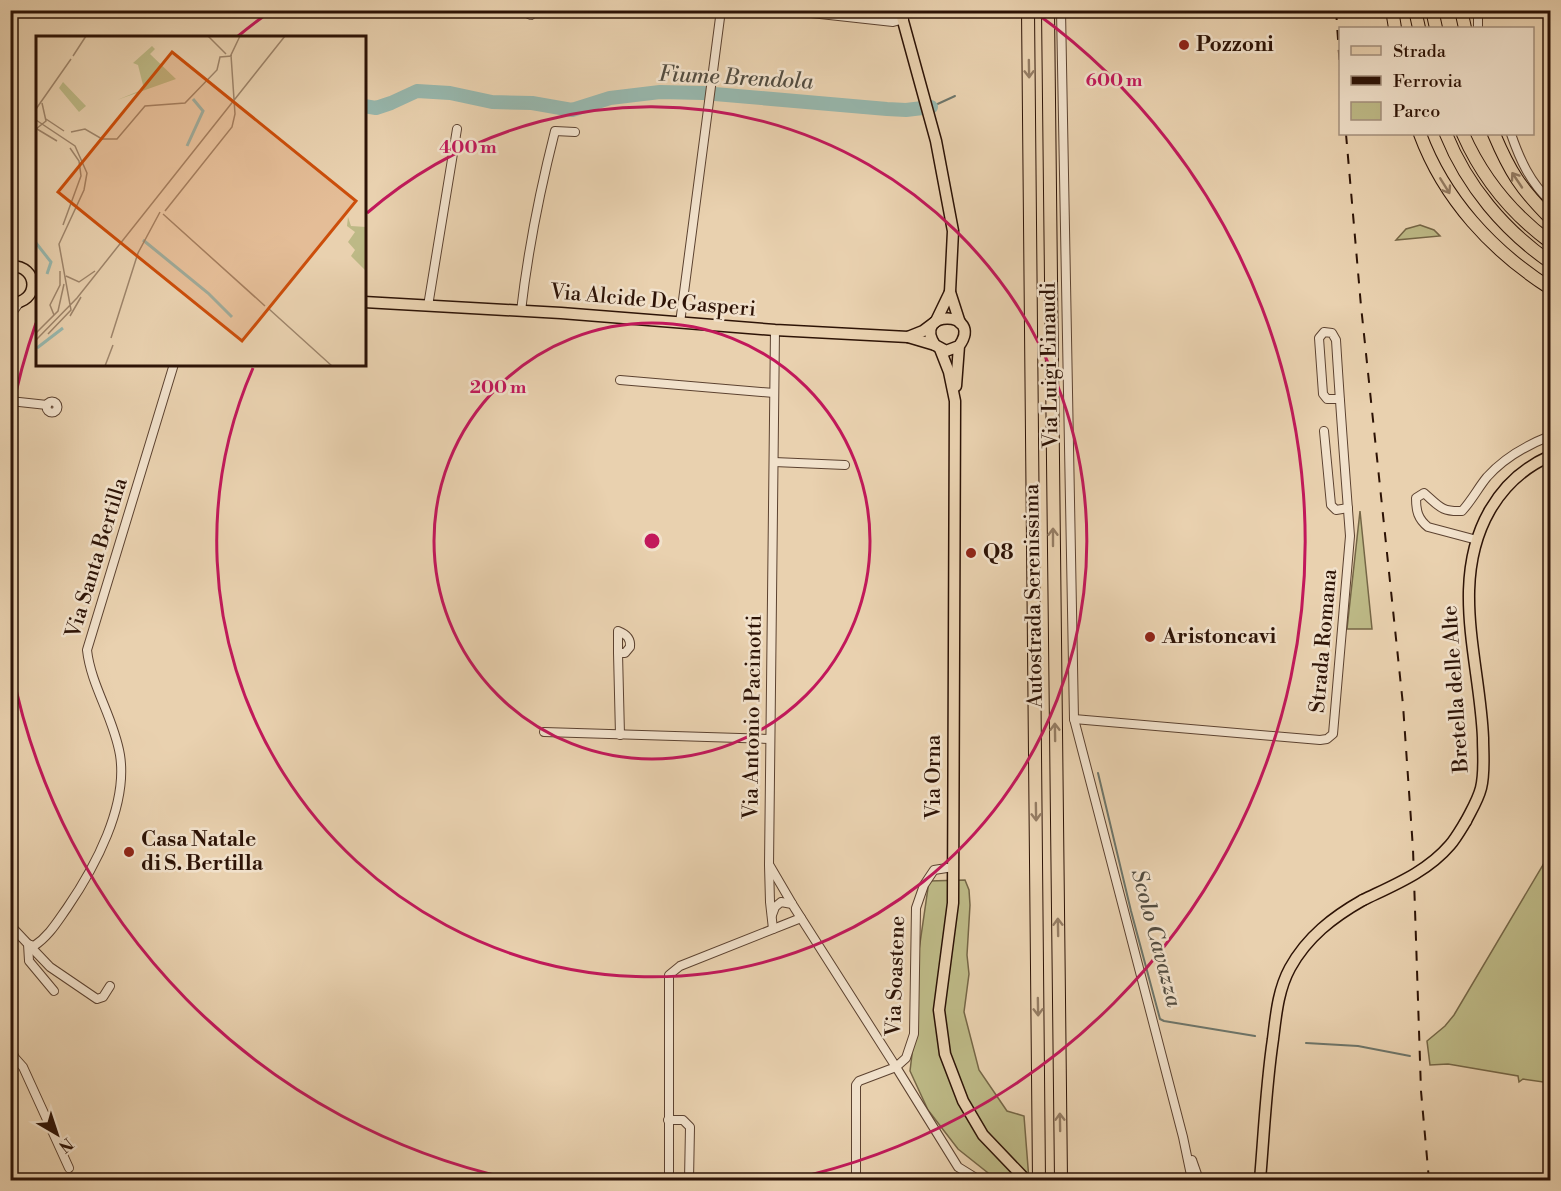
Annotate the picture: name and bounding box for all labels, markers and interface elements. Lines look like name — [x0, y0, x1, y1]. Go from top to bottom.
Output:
legend — [1339, 27, 1534, 135]
place label: Pozzoni — [1196, 32, 1274, 58]
inset map — [36, 36, 366, 366]
marker: Pozzoni — [1177, 38, 1191, 52]
text: Strada — [1393, 40, 1447, 63]
one-way arrow — [1023, 58, 1035, 78]
water label: Fiume Brendola — [658, 60, 815, 96]
text: 600 m — [1086, 69, 1143, 92]
text: Ferrovia — [1393, 70, 1463, 93]
text: Parco — [1393, 100, 1440, 123]
text: 400 m — [439, 136, 497, 159]
one-way arrow — [1510, 171, 1523, 188]
one-way arrow — [1440, 177, 1452, 194]
street label: Via Alcide De Gasperi — [548, 279, 757, 323]
street label: Via Luigi Einaudi — [1036, 282, 1064, 449]
text: 200 m — [470, 376, 527, 399]
street label: Via Santa Bertilla — [60, 474, 134, 642]
street label: Autostrada Serenissima — [1019, 483, 1049, 709]
one-way arrow — [1047, 528, 1059, 548]
centre of rings — [642, 531, 662, 551]
place label: Q8 — [983, 540, 1014, 566]
marker: Q8 — [964, 546, 978, 560]
street label: Strada Romana — [1305, 568, 1343, 714]
street label: Bretella delle Alte — [1437, 604, 1475, 775]
street label: Via Antonio Pacinotti — [738, 614, 768, 820]
place label: Aristoncavi — [1161, 624, 1276, 650]
marker: Aristoncavi — [1143, 630, 1157, 644]
one-way arrow — [1049, 723, 1061, 743]
street label: Via Orna — [921, 734, 947, 820]
one-way arrow — [1030, 801, 1042, 821]
place label: Casa Natale di S. Bertilla — [141, 827, 264, 877]
marker: Casa Natale di S. Bertilla — [122, 845, 136, 859]
water label: Scolo Cavazza — [1125, 866, 1188, 1011]
street label: Via Soastene — [881, 915, 911, 1038]
one-way arrow — [1052, 918, 1064, 938]
one-way arrow — [1032, 996, 1044, 1016]
north arrow — [27, 1104, 87, 1164]
one-way arrow — [1054, 1113, 1066, 1133]
text: N — [54, 1133, 77, 1157]

